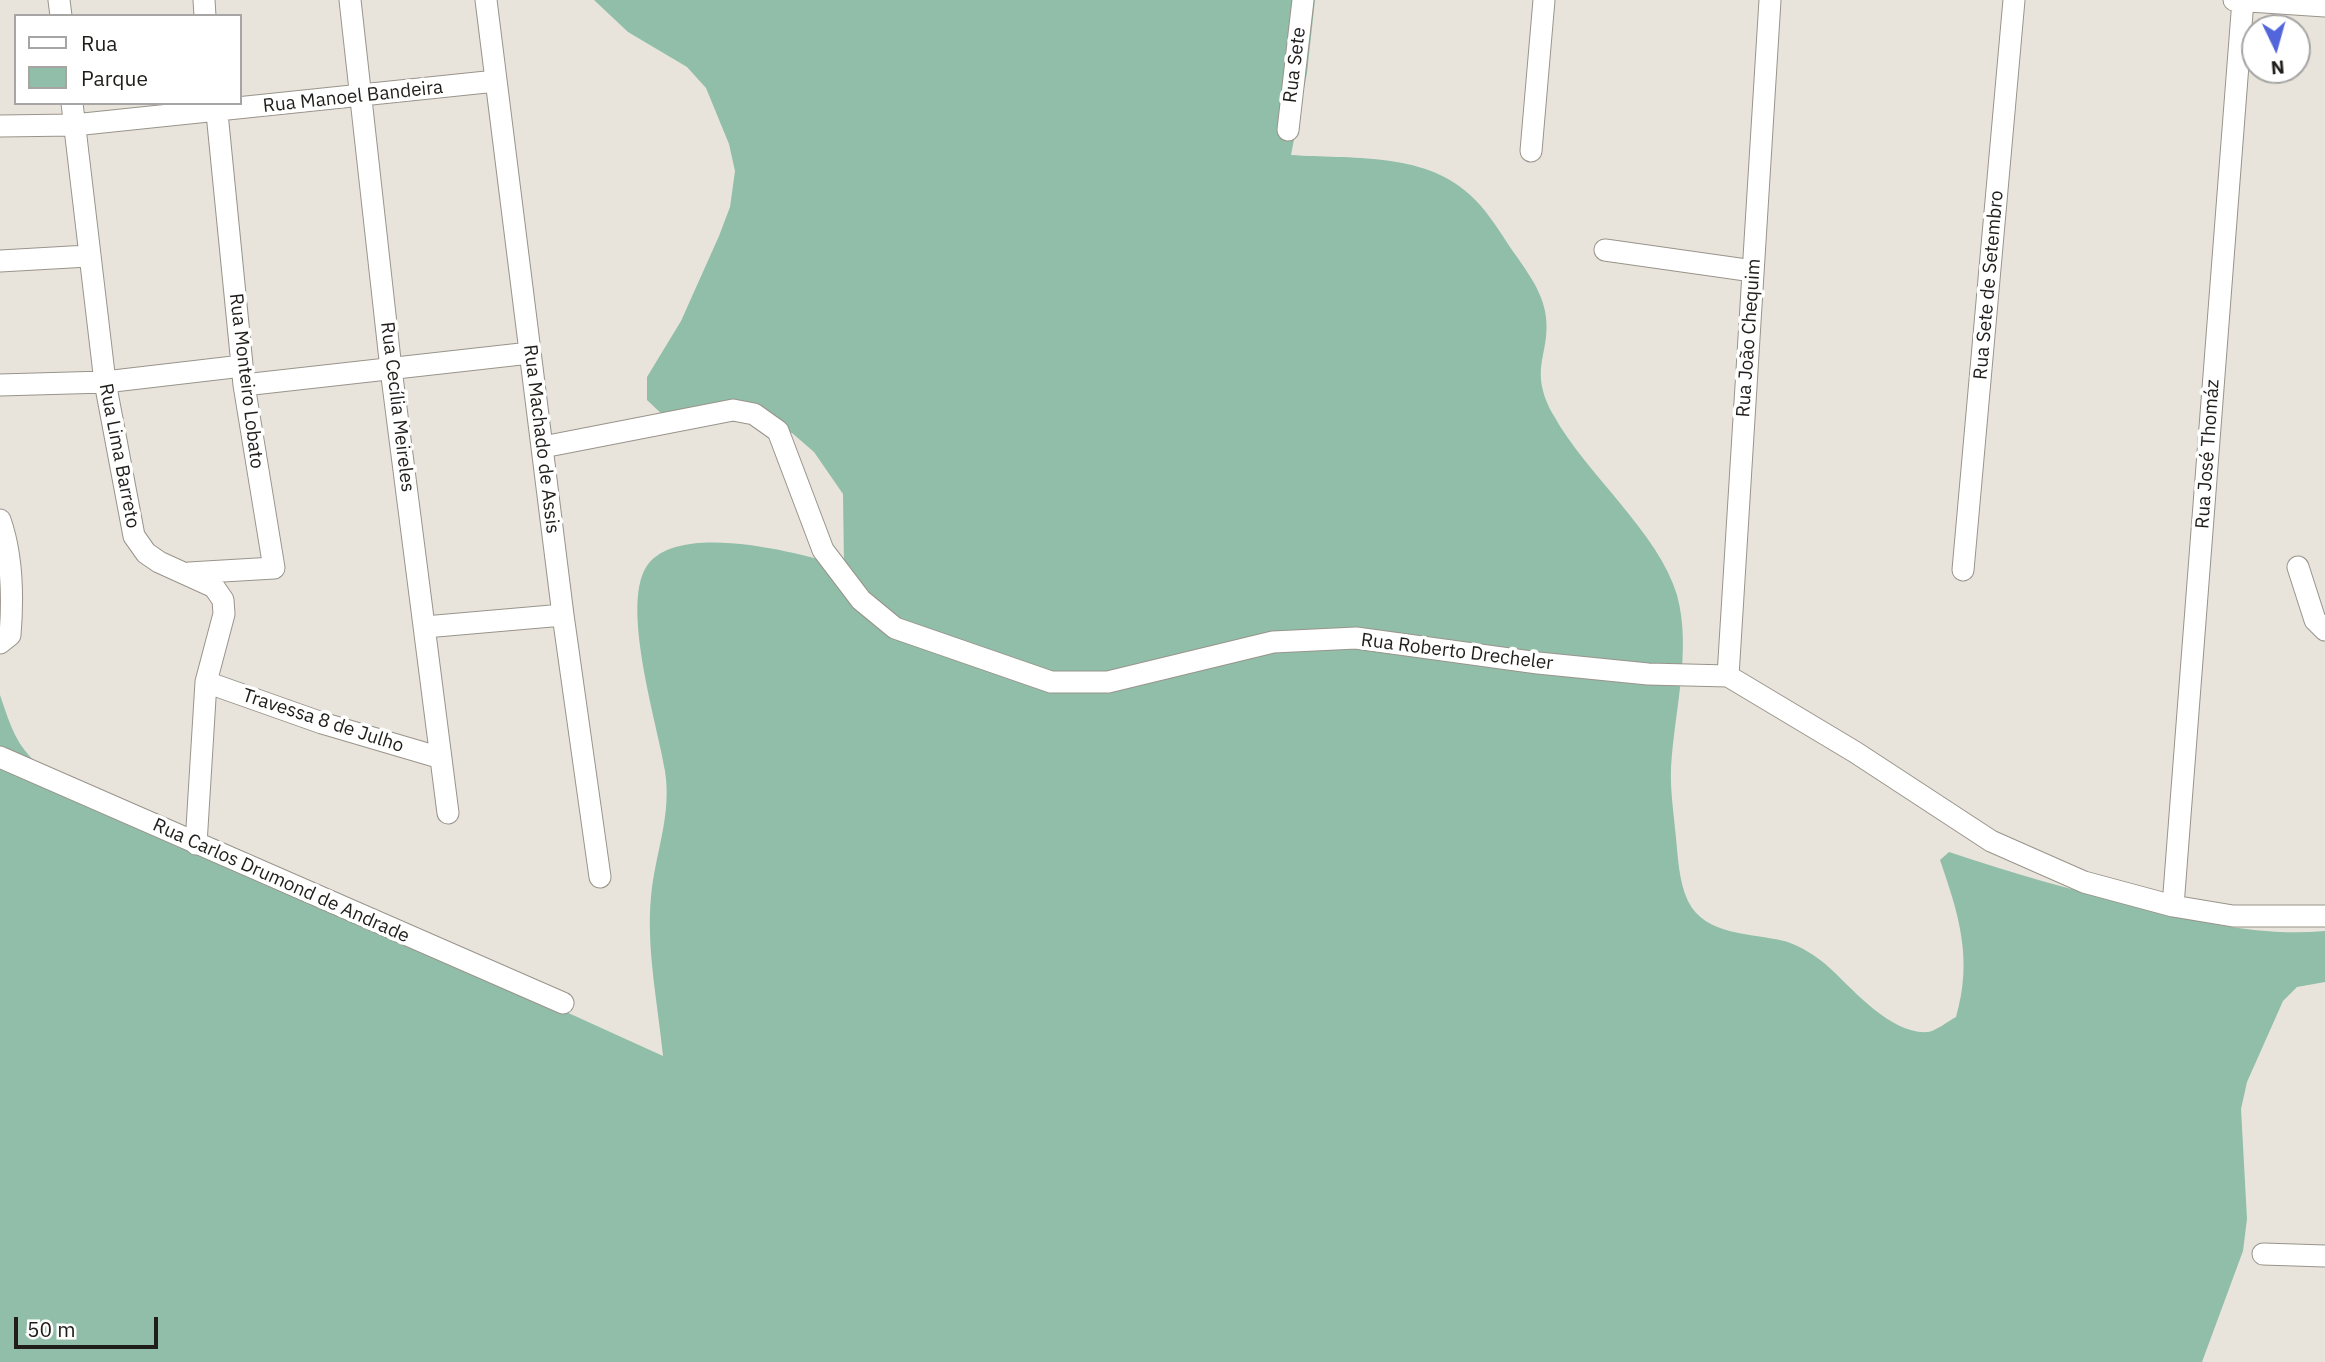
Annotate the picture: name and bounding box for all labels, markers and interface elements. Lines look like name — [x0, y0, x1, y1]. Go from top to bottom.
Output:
legend — [14, 14, 242, 105]
north arrow — [2241, 14, 2311, 84]
street label: Rua Sete — [1279, 26, 1311, 104]
text: Rua — [81, 29, 118, 57]
text: N — [2270, 55, 2286, 80]
text: Parque — [81, 64, 148, 92]
street label: Rua Manoel Bandeira — [262, 76, 444, 118]
street label: Rua Sete de Setembro — [1969, 189, 2009, 381]
street label: Rua João Chequim — [1732, 258, 1766, 418]
street label: Rua Monteiro Lobato — [224, 292, 268, 470]
street label: Rua Cecília Meireles — [375, 321, 419, 493]
street label: Rua Machado de Assis — [518, 343, 564, 535]
street label: Rua José Thomáz — [2191, 378, 2225, 530]
street label: Rua Lima Barreto — [94, 382, 144, 530]
street label: Rua Roberto Drecheler — [1359, 629, 1555, 675]
street label: Travessa 8 de Julho — [239, 684, 407, 758]
street label: Rua Carlos Drumond de Andrade — [149, 814, 413, 948]
scale bar — [18, 1302, 161, 1346]
text: 50 m — [27, 1315, 76, 1343]

